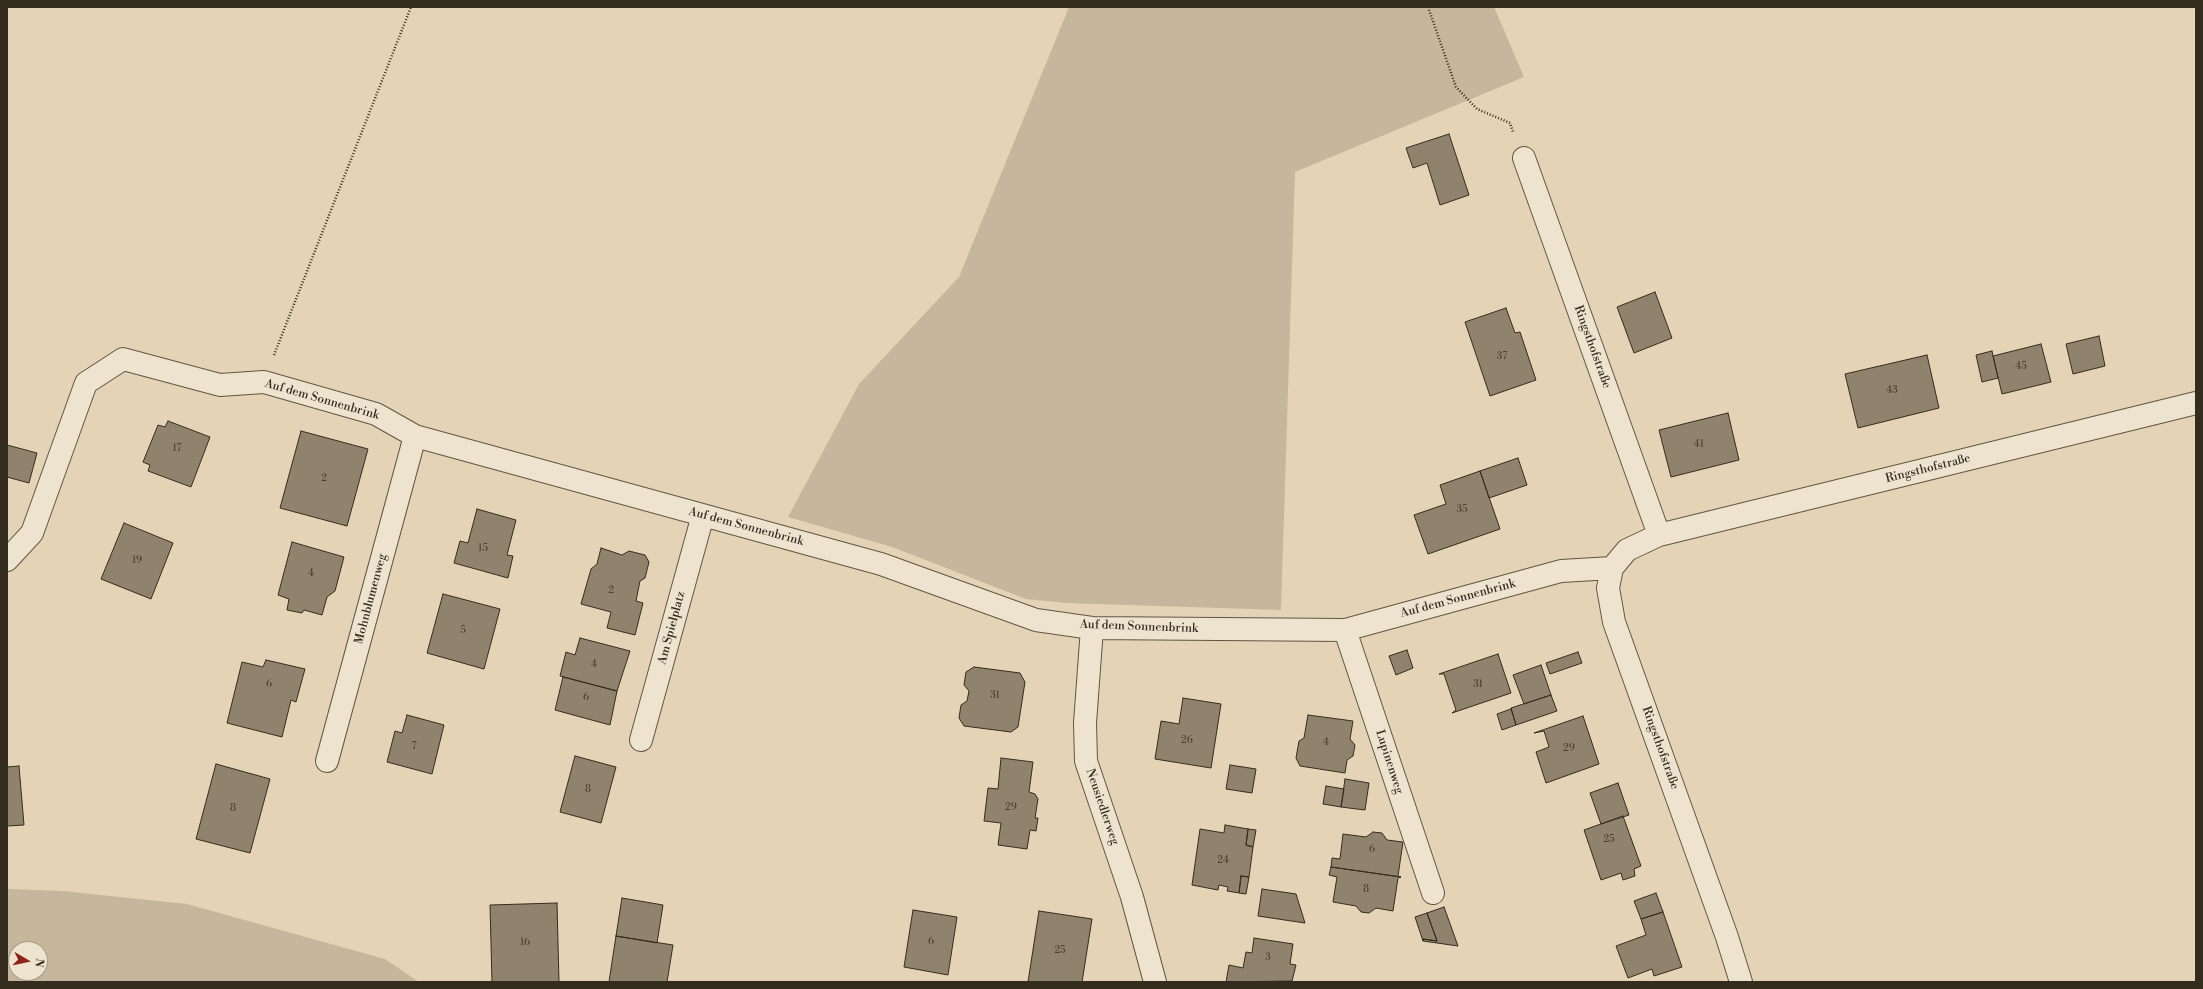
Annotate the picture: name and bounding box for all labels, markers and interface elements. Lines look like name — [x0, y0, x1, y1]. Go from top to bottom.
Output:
street label: Ringsthofstraße — [1570, 304, 1614, 390]
house number: 37 — [1497, 351, 1507, 363]
house number: 45 — [2015, 361, 2027, 373]
street label: Auf dem Sonnenbrink — [263, 377, 381, 423]
house number: 43 — [1886, 385, 1898, 397]
house number: 41 — [1694, 439, 1704, 451]
house number: 17 — [173, 443, 181, 455]
street label: Ringsthofstraße — [1884, 451, 1972, 487]
house number: 2 — [321, 473, 327, 485]
house number: 35 — [1456, 504, 1468, 516]
street label: Auf dem Sonnenbrink — [687, 505, 805, 549]
house number: 15 — [478, 543, 488, 555]
street label: Mohnblumenweg — [352, 552, 390, 646]
house number: 19 — [132, 555, 142, 567]
house number: 4 — [308, 568, 314, 580]
street label: Auf dem Sonnenbrink — [1399, 577, 1517, 621]
house number: 2 — [608, 585, 614, 597]
street label: Am Spielplatz — [655, 590, 689, 666]
street label: Auf dem Sonnenbrink — [1080, 618, 1198, 636]
house number: 5 — [460, 625, 466, 637]
house number: 4 — [591, 659, 597, 671]
house number: 6 — [266, 679, 272, 691]
house number: 31 — [1473, 679, 1483, 691]
house number: 31 — [990, 690, 1000, 702]
house number: 6 — [583, 692, 589, 704]
street label: Ringsthofstraße — [1638, 705, 1682, 791]
street label: Lupinenweg — [1372, 728, 1406, 796]
house number: 26 — [1181, 735, 1193, 747]
house number: 4 — [1323, 737, 1329, 749]
house number: 7 — [411, 741, 417, 753]
house number: 29 — [1563, 743, 1575, 755]
street label: Neusiedlerweg — [1082, 767, 1122, 847]
house number: 8 — [585, 784, 591, 796]
house number: 29 — [1005, 802, 1017, 814]
house number: 8 — [230, 803, 236, 815]
house number: 25 — [1603, 834, 1615, 846]
house number: 6 — [1369, 844, 1375, 856]
house number: 24 — [1217, 855, 1229, 867]
house number: 8 — [1363, 884, 1369, 896]
house number: 6 — [928, 936, 934, 948]
house number: 16 — [520, 937, 530, 949]
north arrow — [8, 941, 48, 981]
house number: 25 — [1054, 945, 1066, 957]
house number: 3 — [1265, 952, 1271, 964]
text: N — [31, 957, 46, 968]

